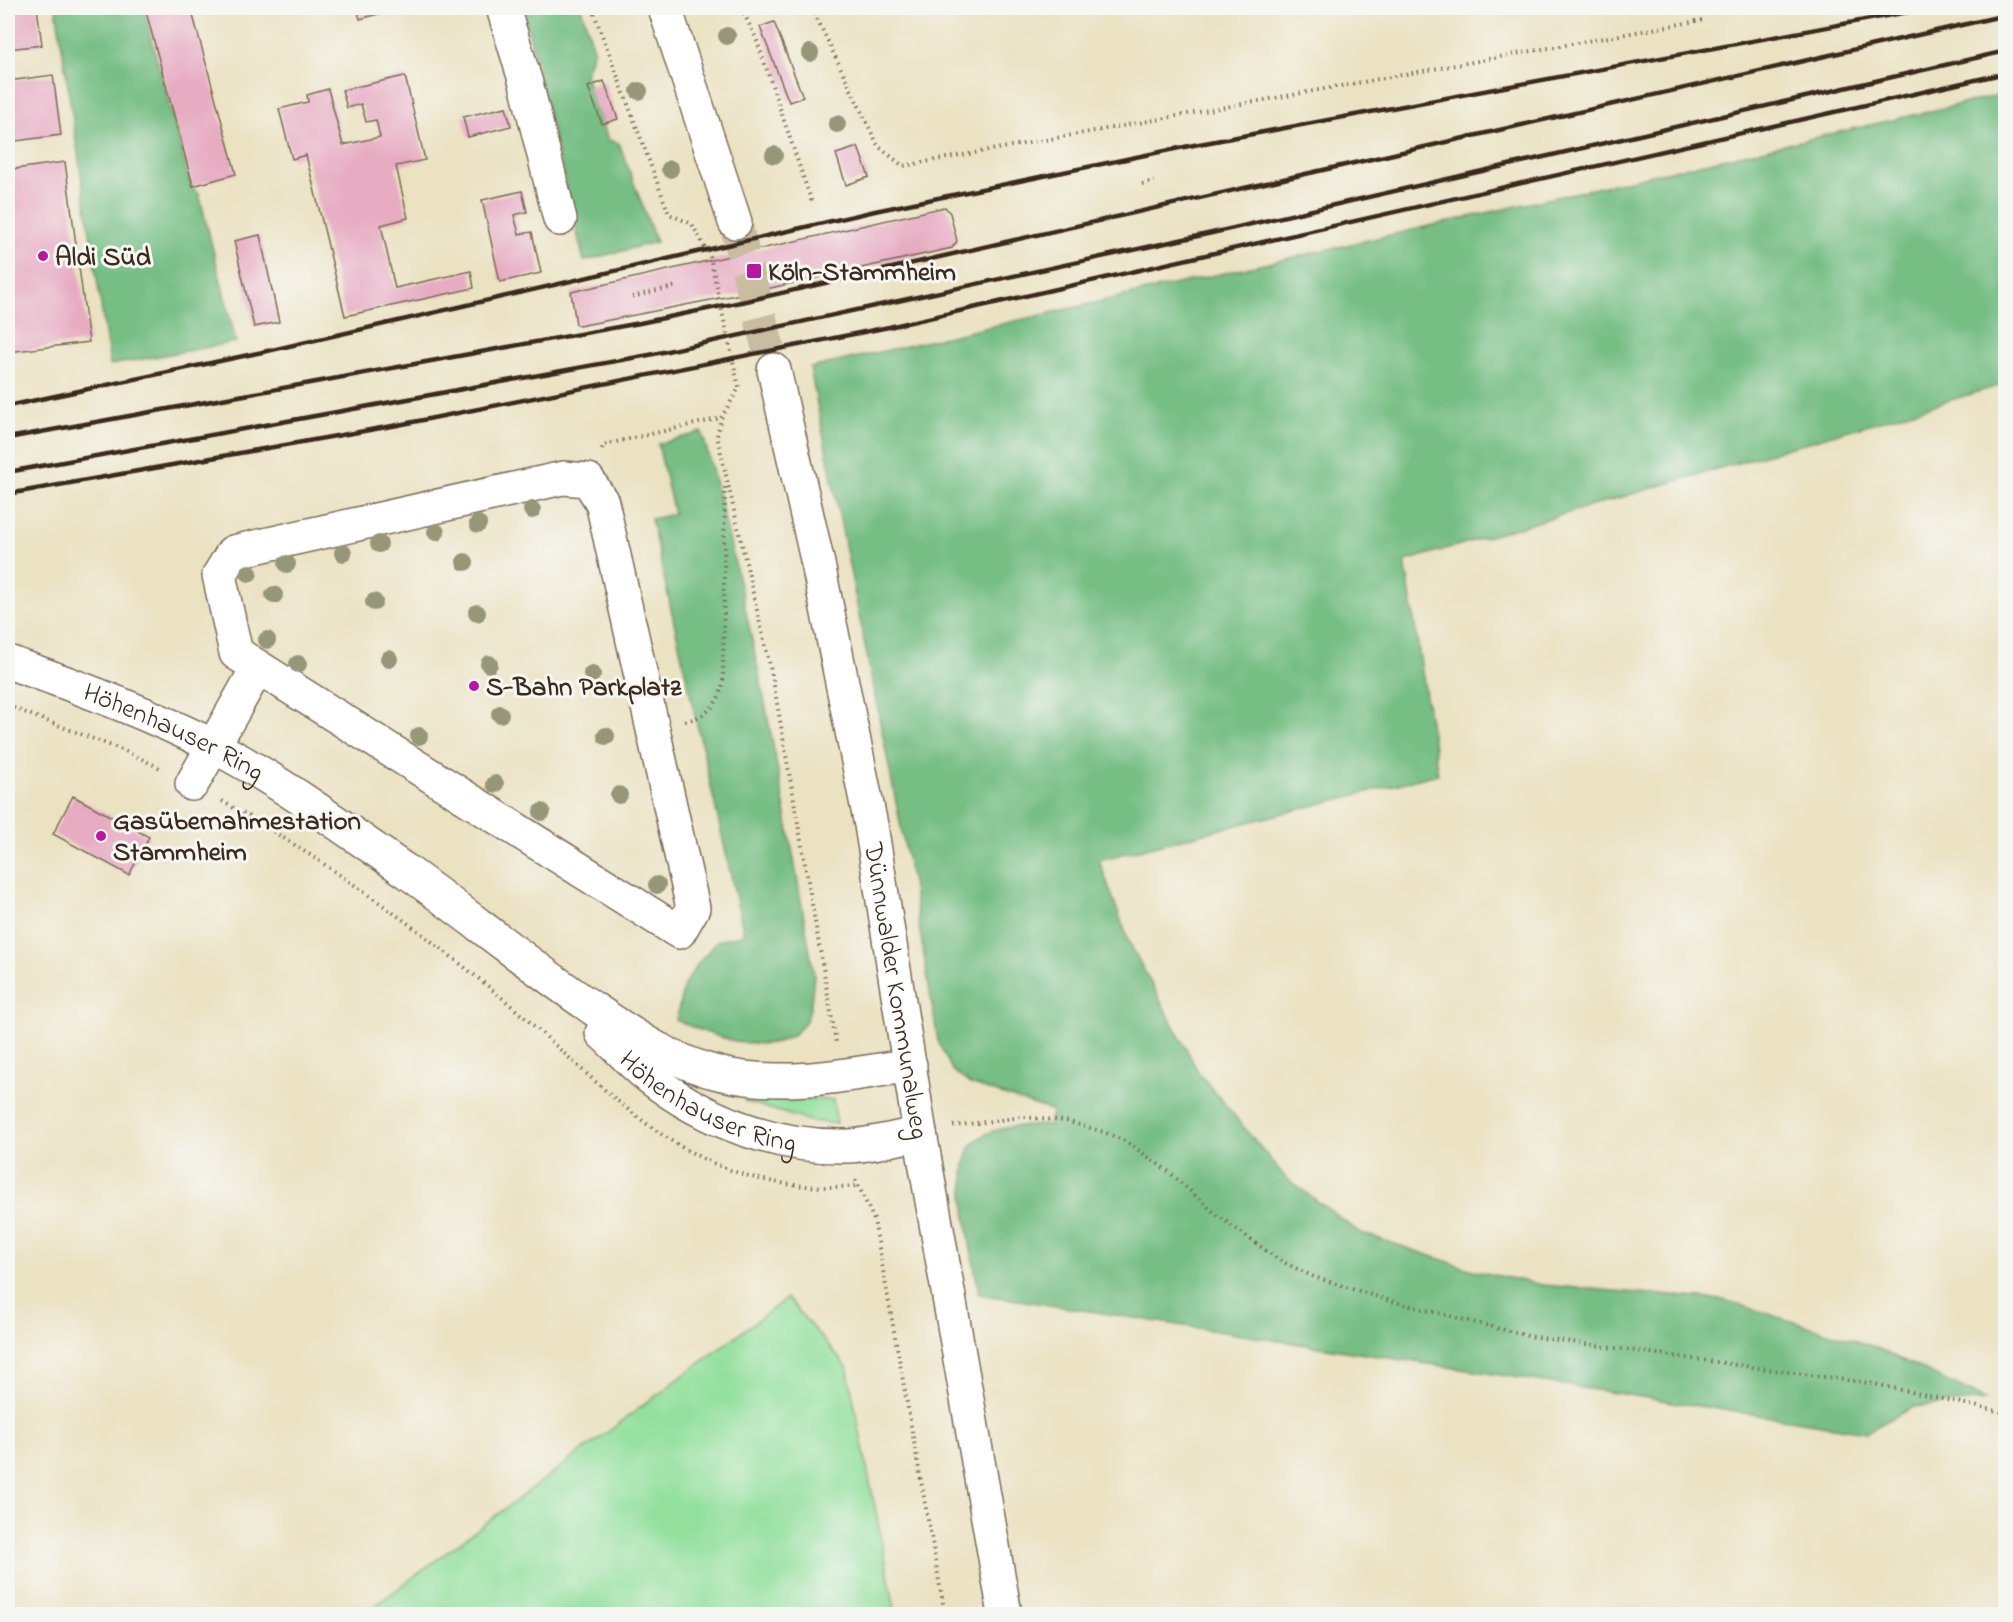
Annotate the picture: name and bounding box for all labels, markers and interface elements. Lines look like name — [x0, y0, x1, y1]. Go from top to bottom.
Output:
place label: Aldi Süd — [55, 239, 152, 278]
marker: Aldi Süd — [36, 249, 50, 263]
place label: Köln-Stammheim — [768, 254, 956, 293]
marker: Köln-Stammheim — [745, 262, 763, 280]
place label: S-Bahn Parkplatz — [486, 669, 682, 708]
street label: Höhenhauser Ring — [77, 674, 271, 793]
marker: S-Bahn Parkplatz — [467, 679, 481, 693]
place label: Gasübernahmestation Stammheim — [113, 803, 361, 873]
marker: Gasübernahmestation Stammheim — [94, 829, 108, 843]
street label: Dünnwalder Kommunalweg — [852, 839, 938, 1142]
street label: Höhenhauser Ring — [609, 1042, 799, 1164]

